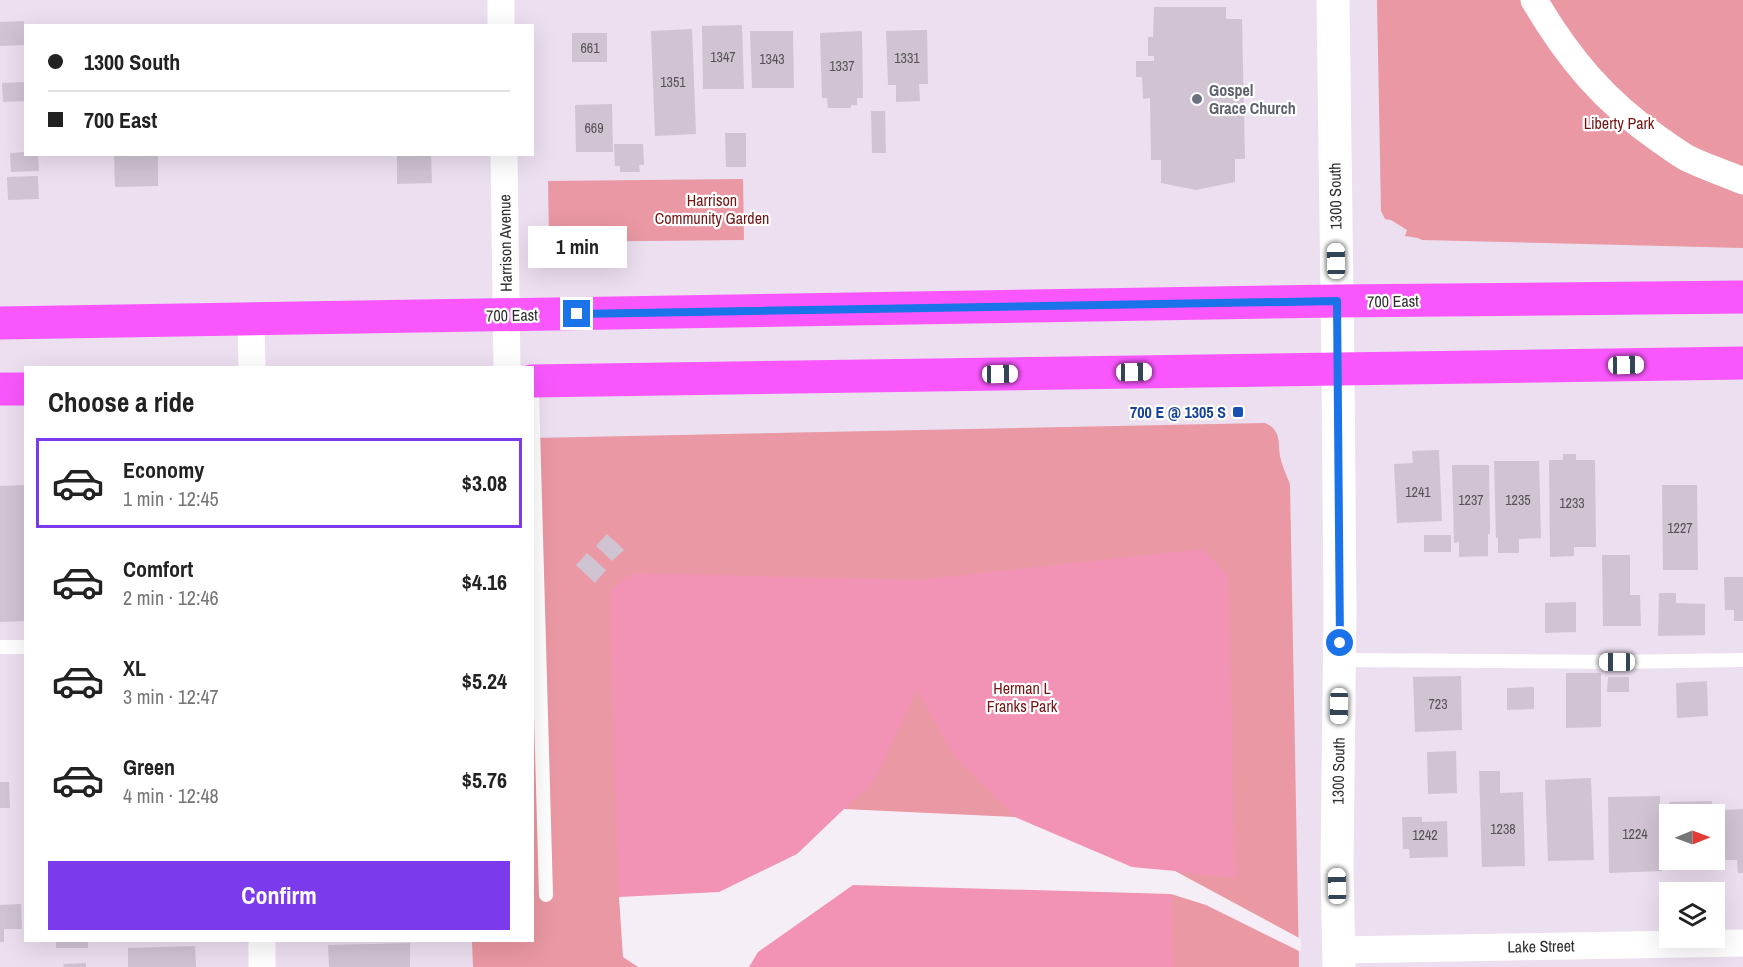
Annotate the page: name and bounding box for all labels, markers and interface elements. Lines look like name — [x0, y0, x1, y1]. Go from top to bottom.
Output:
house number: 661 — [580, 39, 600, 57]
text: 1300 South — [84, 47, 180, 77]
house number: 1347 — [710, 48, 736, 66]
house number: 1331 — [894, 49, 920, 67]
house number: 1343 — [759, 50, 785, 68]
house number: 1337 — [829, 57, 855, 75]
house number: 1351 — [660, 73, 686, 91]
place label: Gospel Grace Church — [1209, 79, 1296, 119]
marker: Gospel Grace Church — [1190, 92, 1204, 106]
text: 700 East — [84, 105, 157, 135]
park label: Liberty Park — [1584, 112, 1655, 134]
house number: 669 — [584, 119, 604, 137]
street label: 1300 South — [1323, 162, 1347, 230]
park label: Harrison Community Garden — [655, 189, 769, 229]
street label: Harrison Avenue — [493, 194, 517, 292]
callout: 1 min — [528, 227, 626, 269]
text: 1 min — [556, 233, 599, 260]
car — [1327, 243, 1345, 279]
street label: 700 East — [1367, 290, 1419, 312]
route end — [563, 300, 590, 327]
street label: 700 East — [486, 304, 538, 326]
car — [1608, 356, 1644, 374]
car — [1116, 363, 1152, 381]
car — [982, 365, 1018, 383]
text: Choose a ride — [48, 384, 194, 420]
place label: 700 E @ 1305 S — [1130, 401, 1226, 423]
marker: 700 E @ 1305 S — [1231, 405, 1245, 419]
text: Economy — [123, 455, 204, 485]
icon: car — [51, 456, 105, 510]
text: $3.08 — [462, 468, 507, 498]
house number: 1241 — [1405, 483, 1431, 501]
text: 1 min · 12:45 — [123, 485, 219, 512]
house number: 1237 — [1458, 491, 1484, 509]
house number: 1235 — [1505, 491, 1531, 509]
house number: 1233 — [1559, 494, 1585, 512]
house number: 1227 — [1667, 519, 1693, 537]
text: Comfort — [123, 554, 193, 584]
icon: car — [51, 555, 105, 609]
text: $4.16 — [462, 567, 507, 597]
text: 2 min · 12:46 — [123, 584, 219, 611]
route start — [1326, 629, 1353, 656]
text: XL — [123, 653, 146, 683]
car — [1599, 653, 1635, 671]
icon: car — [51, 654, 105, 708]
text: $5.24 — [462, 666, 507, 696]
park label: Herman L Franks Park — [987, 677, 1058, 717]
text: 3 min · 12:47 — [123, 683, 219, 710]
car — [1330, 688, 1348, 724]
house number: 723 — [1428, 695, 1448, 713]
street label: 1300 South — [1326, 737, 1350, 805]
text: Green — [123, 752, 175, 782]
icon: car — [51, 753, 105, 807]
text: $5.76 — [462, 765, 507, 795]
text: 4 min · 12:48 — [123, 782, 219, 809]
north arrow — [1659, 804, 1725, 870]
map controls — [1659, 804, 1725, 948]
house number: 1238 — [1490, 820, 1516, 838]
house number: 1224 — [1622, 825, 1648, 843]
house number: 1242 — [1412, 826, 1438, 844]
button: Confirm — [48, 861, 510, 930]
car — [1328, 868, 1346, 904]
button: layers — [1659, 882, 1725, 948]
street label: Lake Street — [1507, 934, 1575, 958]

